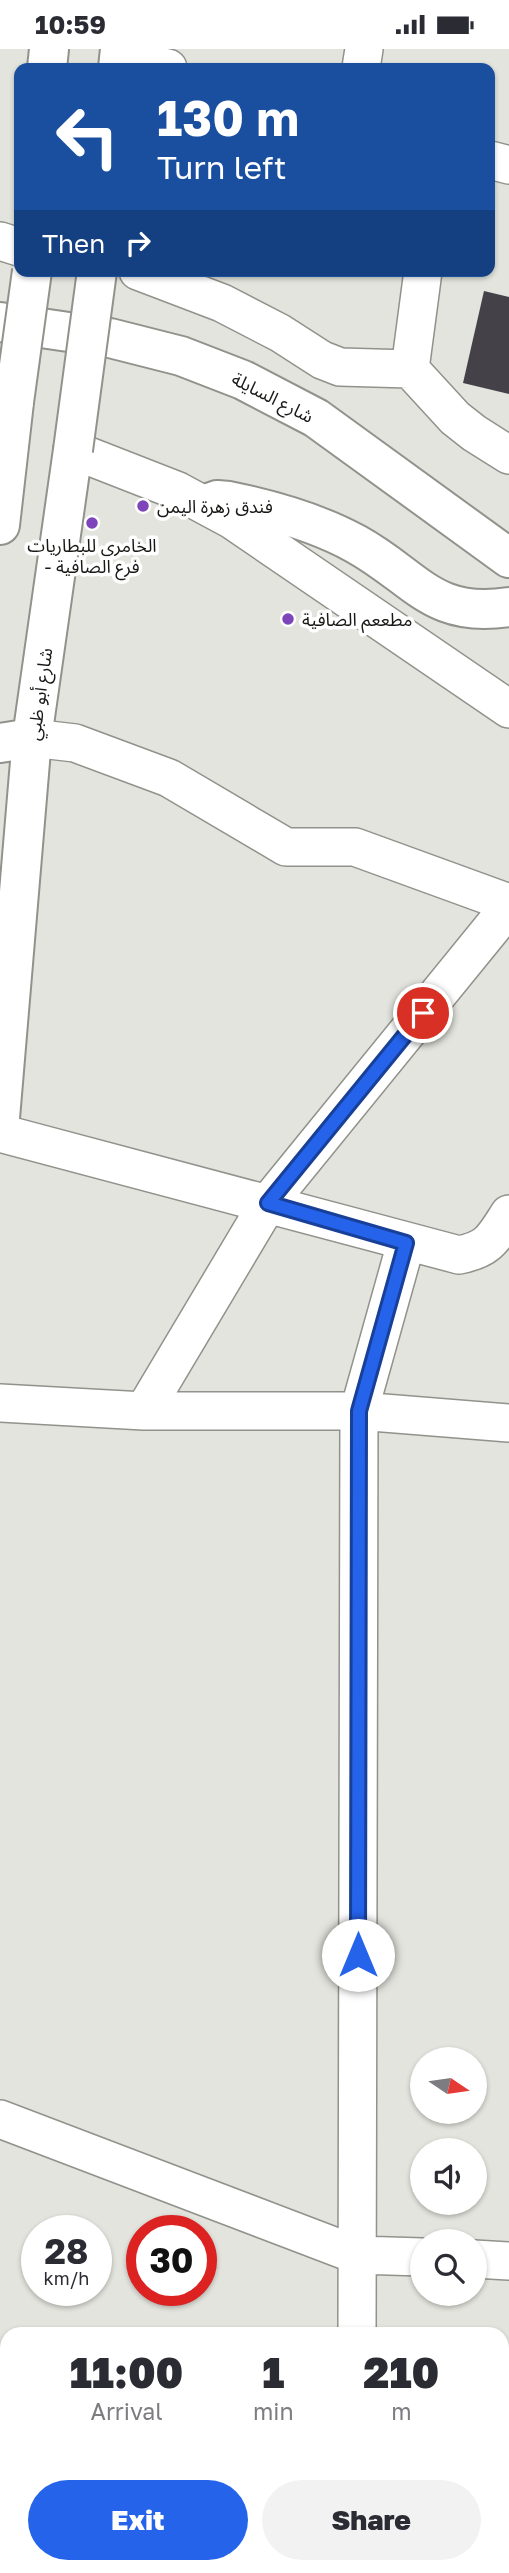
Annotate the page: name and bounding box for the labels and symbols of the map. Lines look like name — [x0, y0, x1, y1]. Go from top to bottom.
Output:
street label: شارع السايلة — [227, 367, 317, 430]
place label: فندق زهرة اليمن — [157, 495, 273, 518]
marker: فندق زهرة اليمن — [135, 498, 151, 514]
marker: الخامري للبطاريات - فرع الصافية — [84, 515, 100, 531]
place label: الخامري للبطاريات - فرع الصافية — [27, 534, 157, 581]
place label: مطععم الصافية — [302, 608, 412, 633]
marker: مطععم الصافية — [280, 611, 296, 627]
street label: شارع أبو ظبي — [22, 646, 60, 742]
pin — [393, 983, 453, 1043]
position arrow — [321, 1918, 395, 1992]
north arrow — [410, 2047, 486, 2125]
speed limit sign: 30 — [126, 2215, 217, 2306]

